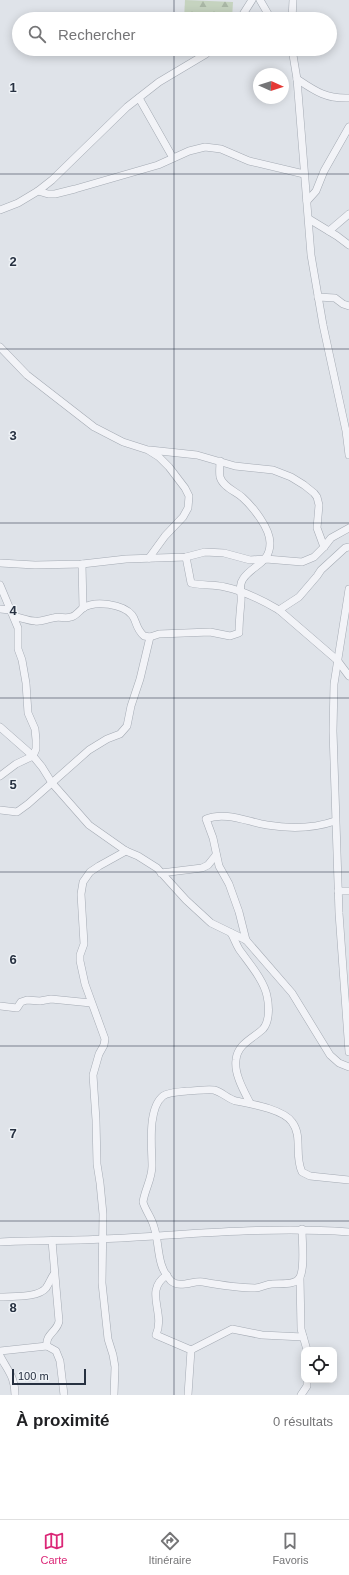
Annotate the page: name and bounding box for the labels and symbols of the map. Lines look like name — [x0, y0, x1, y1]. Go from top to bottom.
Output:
north arrow — [253, 68, 289, 104]
text: 1 — [9, 80, 17, 95]
text: 2 — [9, 254, 17, 269]
text: 3 — [9, 428, 17, 443]
text: 4 — [9, 603, 17, 618]
text: 5 — [9, 777, 17, 792]
text: 6 — [9, 952, 17, 967]
text: 7 — [9, 1126, 17, 1141]
text: 8 — [9, 1300, 17, 1315]
scale bar — [12, 1367, 86, 1386]

